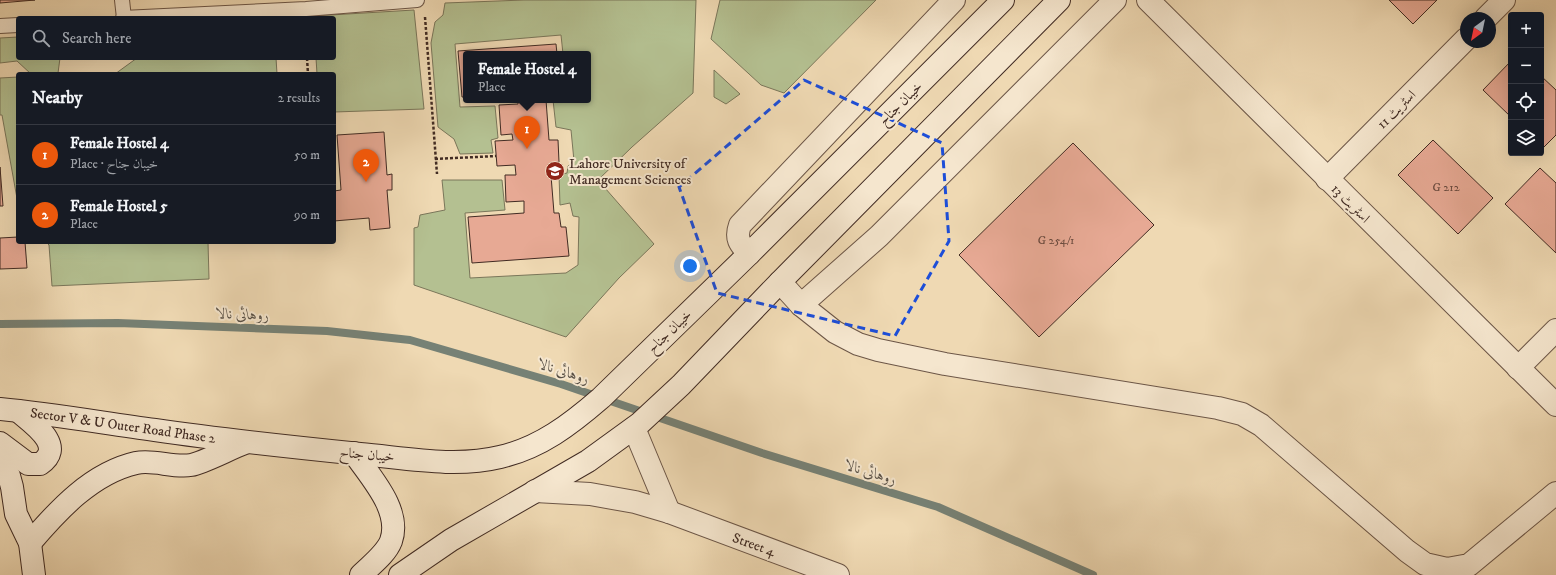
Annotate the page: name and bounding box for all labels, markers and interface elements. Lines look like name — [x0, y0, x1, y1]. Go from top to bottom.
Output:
north arrow — [1460, 12, 1496, 48]
map controls — [1508, 12, 1544, 156]
button: + — [1508, 12, 1544, 48]
search box — [16, 16, 336, 60]
icon: search — [30, 27, 52, 49]
text: Search here — [62, 29, 131, 48]
button: − — [1508, 48, 1544, 84]
popup — [463, 51, 591, 103]
text: Female Hostel 4 — [478, 60, 576, 79]
street label: خیبان جناح — [875, 78, 929, 132]
text: Place — [478, 79, 506, 95]
button: locate — [1508, 84, 1544, 120]
street label: اسٹریٹ 11 — [1373, 86, 1420, 133]
text: Nearby — [32, 87, 82, 109]
text: 2 results — [278, 90, 320, 106]
pin: 1 — [514, 116, 540, 149]
button: layers — [1508, 120, 1544, 156]
text: Female Hostel 4 — [70, 134, 169, 153]
text: 1 — [43, 147, 47, 163]
text: 50 m — [294, 147, 320, 163]
pin: 2 — [353, 149, 379, 182]
place label: Lahore University of Management Sciences — [569, 155, 691, 189]
text: Place · خیبان جناح — [70, 156, 158, 172]
school or university icon: Lahore University of Management Sciences — [544, 160, 566, 182]
street label: اسٹریٹ 13 — [1327, 180, 1374, 227]
house number: G 212 — [1432, 180, 1460, 195]
text: Female Hostel 5 — [70, 197, 167, 216]
text: 2 — [42, 207, 48, 223]
text: 90 m — [294, 207, 320, 223]
text: Place — [70, 216, 98, 232]
house number: G 254/1 — [1038, 233, 1074, 248]
your location — [680, 256, 700, 276]
water label: روہائی نالا — [215, 304, 270, 325]
street label: خیبان جناح — [644, 306, 698, 360]
water label: روہائی نالا — [535, 354, 592, 389]
street label: Sector V & U Outer Road Phase 2 — [29, 404, 217, 448]
street label: خیبان جناح — [338, 444, 395, 469]
water label: روہائی نالا — [842, 455, 899, 489]
street label: Street 4 — [730, 529, 778, 561]

